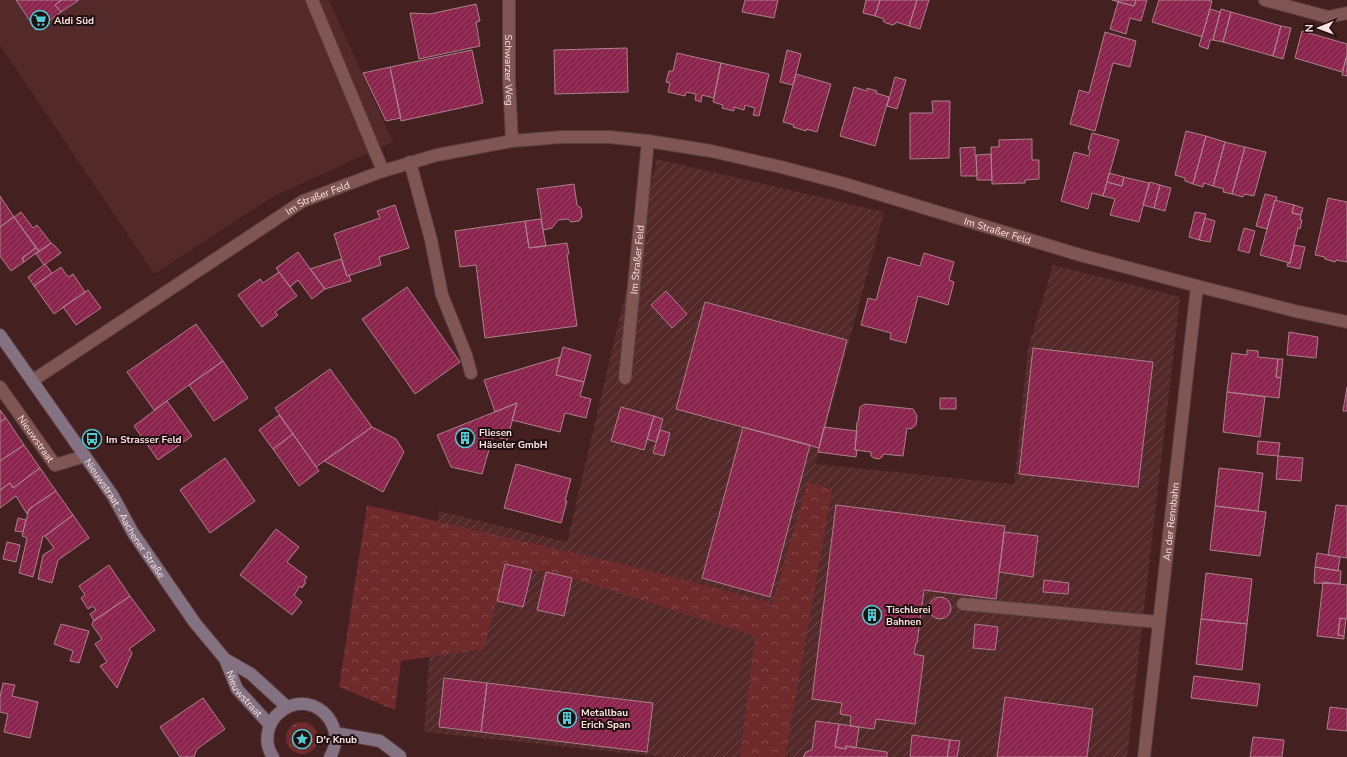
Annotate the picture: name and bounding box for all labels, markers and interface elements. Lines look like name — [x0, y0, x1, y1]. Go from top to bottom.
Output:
north arrow — [1299, 8, 1339, 48]
supermarket icon: Aldi Süd — [29, 9, 51, 31]
place label: Aldi Süd — [54, 14, 94, 28]
text: N — [1302, 24, 1317, 32]
street label: Schwarzer Weg — [501, 34, 516, 106]
street label: Im Straßer Feld — [283, 178, 352, 219]
street label: Im Straßer Feld — [962, 214, 1033, 248]
street label: Im Straßer Feld — [627, 224, 648, 295]
street label: Nieuwstraat — [14, 413, 57, 466]
place label: Fliesen Häseler GmbH — [479, 426, 548, 452]
building icon: Fliesen Häseler GmbH — [454, 427, 476, 449]
bus stop icon: Im Strasser Feld — [81, 428, 103, 450]
place label: Im Strasser Feld — [106, 433, 182, 447]
street label: Nieuwstraat - Aachener Straße — [81, 456, 168, 581]
street label: An der Rennbahn — [1160, 482, 1183, 561]
place label: Tischlerei Bahnen — [886, 603, 931, 629]
building icon: Tischlerei Bahnen — [861, 604, 883, 626]
street label: Nieuwstraat — [222, 668, 266, 721]
place label: Metallbau Erich Span — [581, 706, 630, 732]
building icon: Metallbau Erich Span — [556, 707, 578, 729]
place icon: D'r Knub — [291, 728, 313, 750]
place label: D'r Knub — [316, 733, 357, 747]

